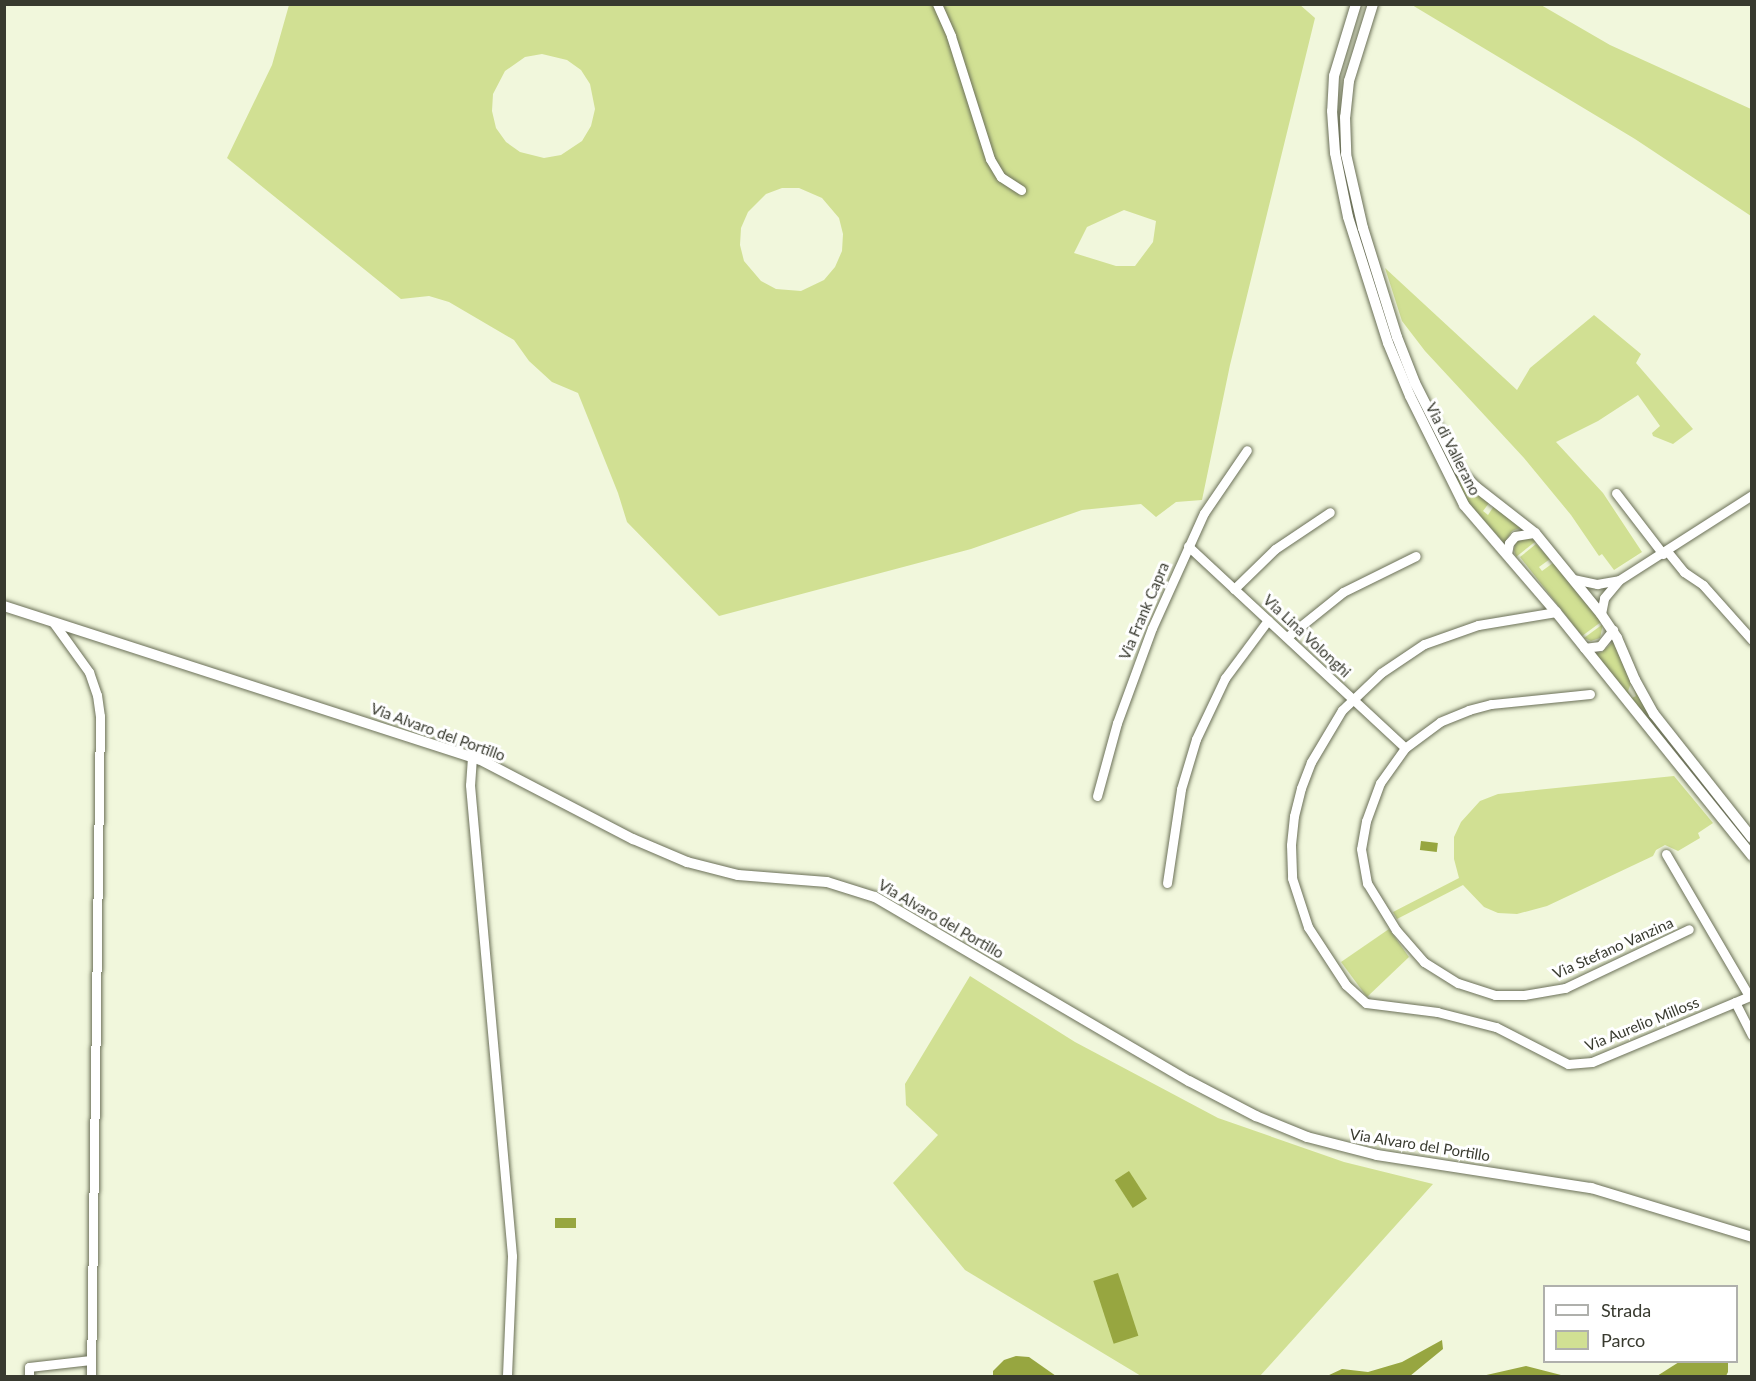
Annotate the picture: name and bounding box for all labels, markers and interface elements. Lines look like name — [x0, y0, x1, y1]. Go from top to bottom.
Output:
street label: Via di Vallerano — [1422, 399, 1484, 499]
street label: Via Frank Capra — [1115, 560, 1173, 662]
street label: Via Lina Volonghi — [1259, 591, 1355, 681]
street label: Via Alvaro del Portillo — [368, 699, 508, 765]
street label: Via Alvaro del Portillo — [875, 876, 1007, 962]
street label: Via Stefano Vanzina — [1550, 913, 1676, 983]
street label: Via Aurelio Milloss — [1582, 993, 1702, 1055]
street label: Via Alvaro del Portillo — [1348, 1125, 1492, 1165]
legend — [1543, 1285, 1738, 1363]
text: Strada — [1601, 1299, 1651, 1321]
text: Parco — [1601, 1329, 1645, 1351]

